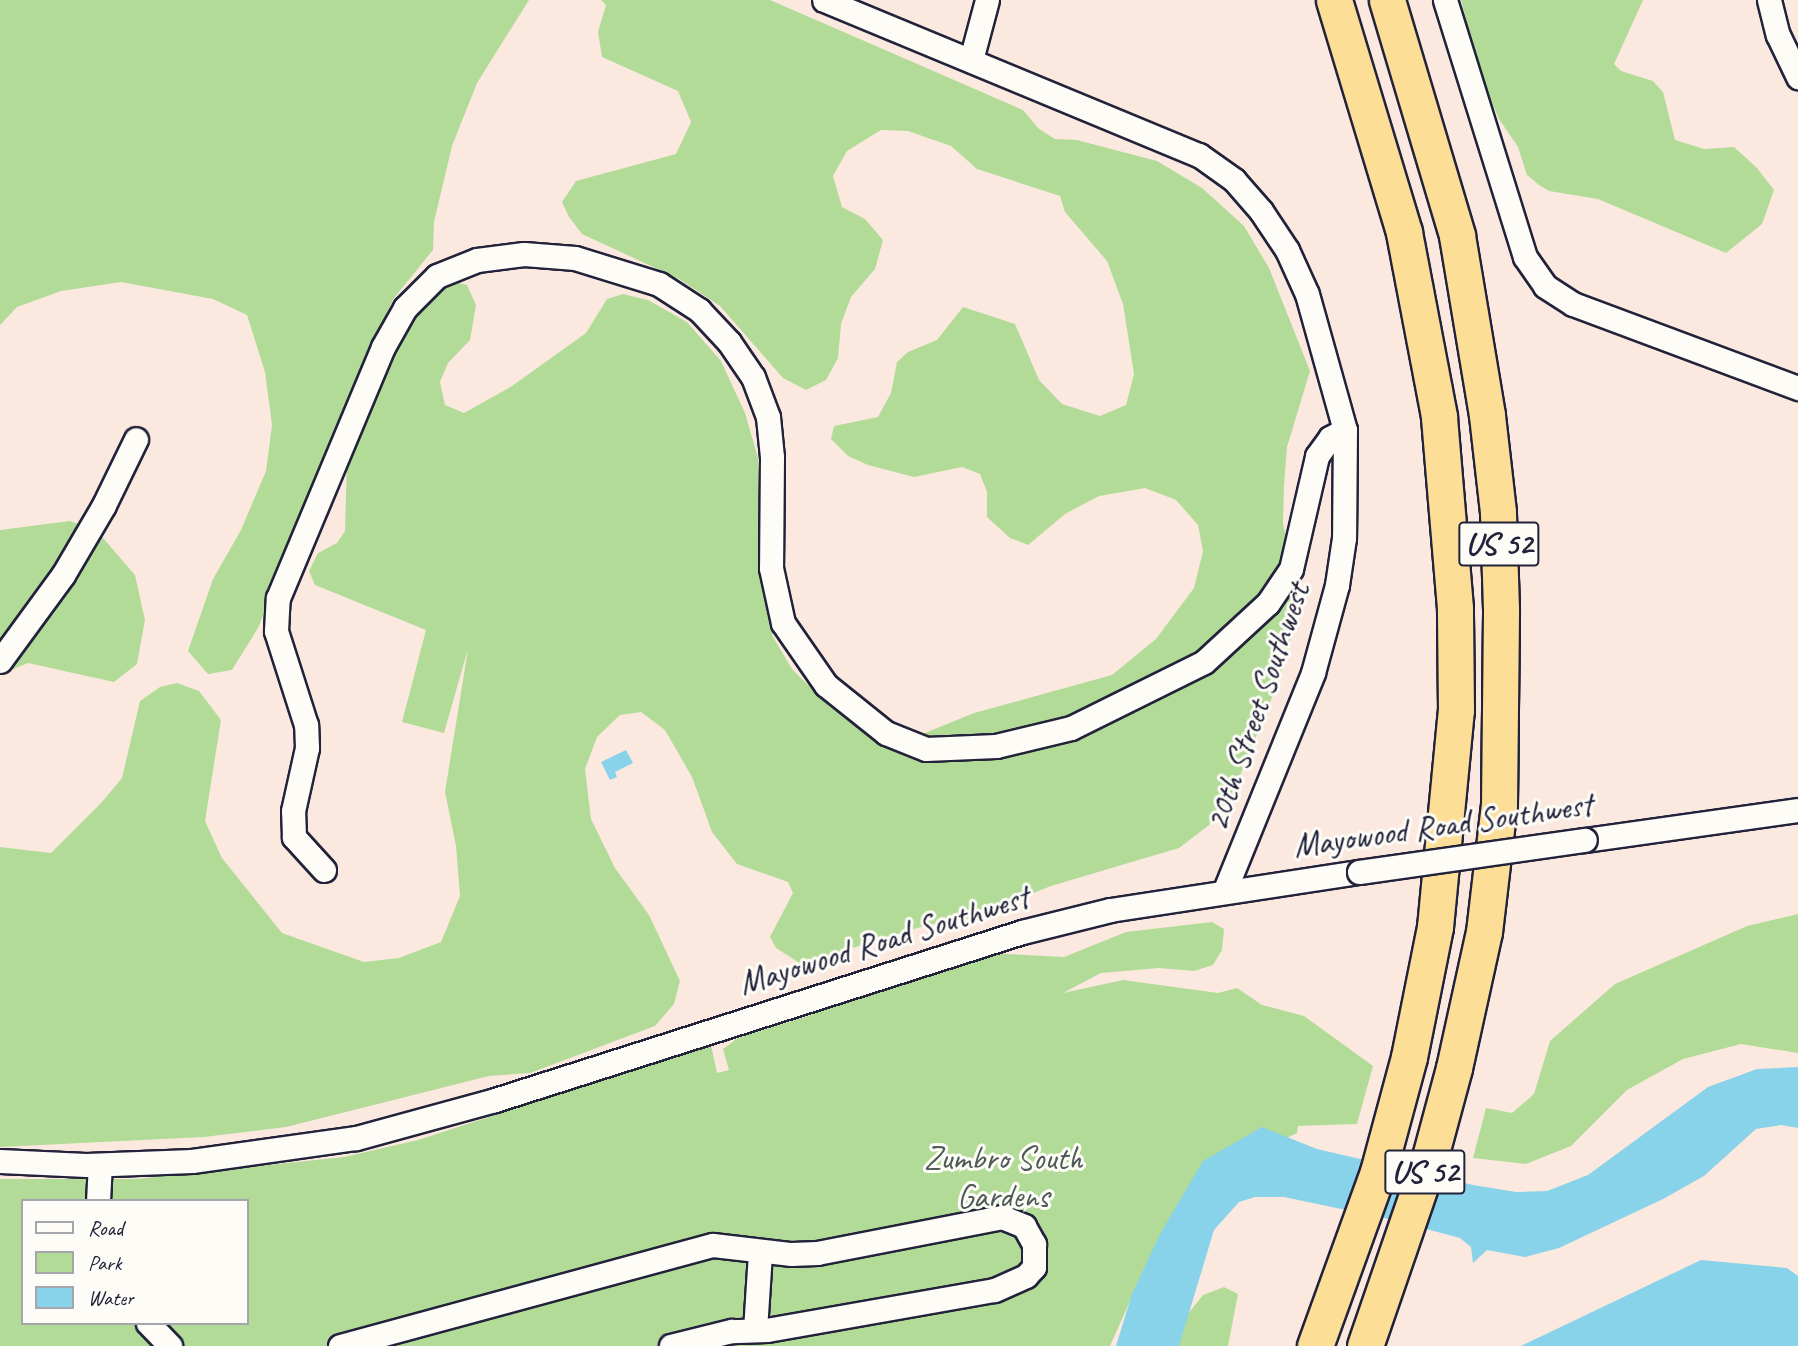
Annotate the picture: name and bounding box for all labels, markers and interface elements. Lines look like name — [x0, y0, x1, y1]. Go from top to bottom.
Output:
road number: US 52 — [1457, 516, 1541, 572]
street label: 20th Street Southwest — [1197, 578, 1319, 836]
street label: Mayowood Road Southwest — [1292, 785, 1594, 867]
street label: Mayowood Road Southwest — [735, 878, 1033, 1004]
park label: Zumbro South Gardens — [924, 1139, 1082, 1217]
road number: US 52 — [1383, 1143, 1467, 1200]
legend — [21, 1199, 248, 1325]
text: Road — [88, 1215, 123, 1241]
text: Park — [88, 1250, 121, 1276]
text: Water — [88, 1285, 134, 1311]

